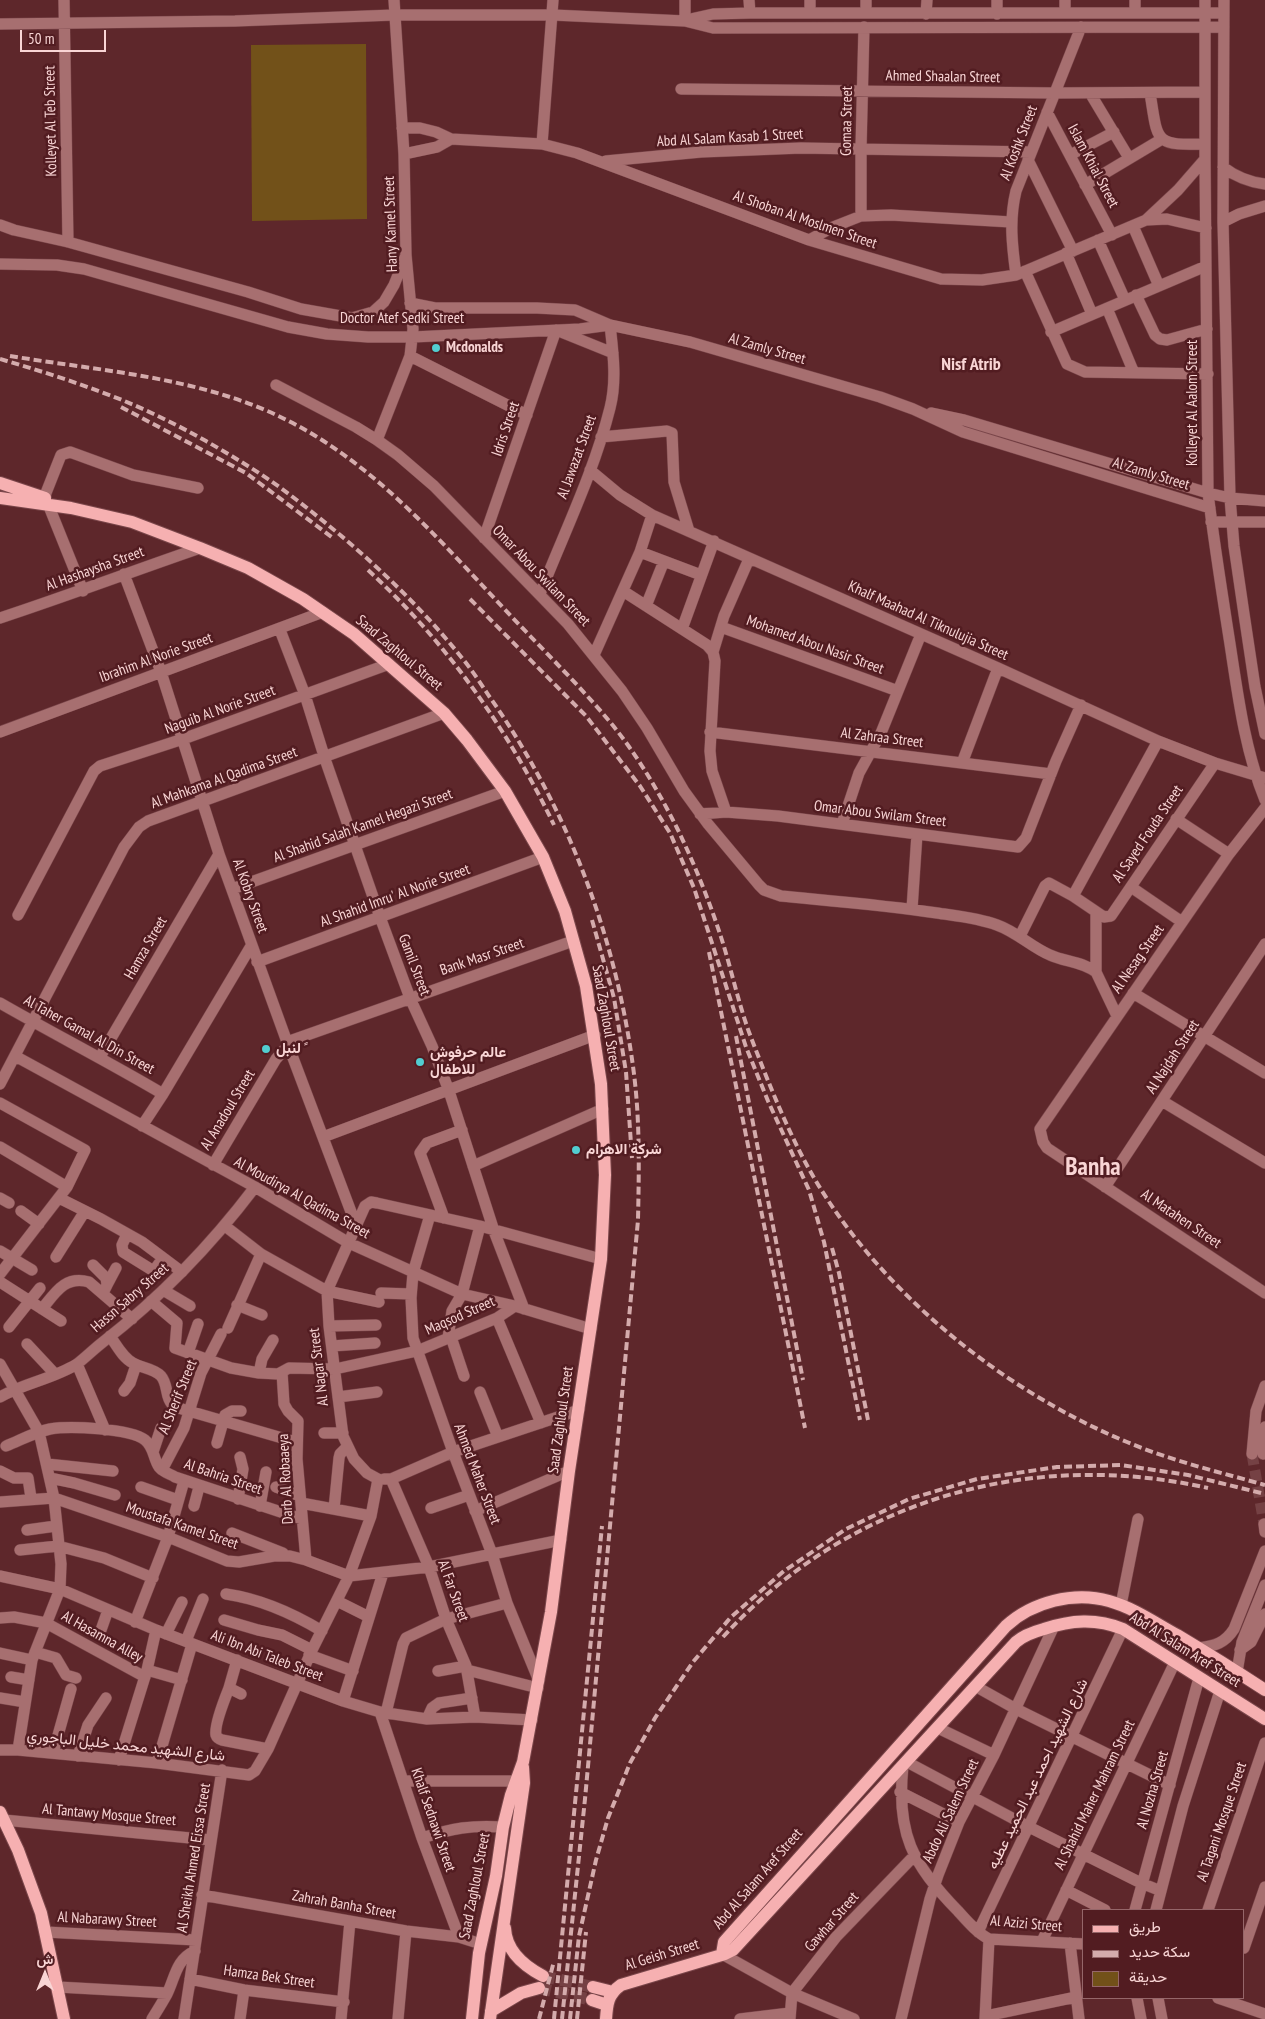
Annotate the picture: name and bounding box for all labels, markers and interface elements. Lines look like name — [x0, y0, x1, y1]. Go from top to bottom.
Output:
scale bar — [22, 20, 109, 52]
text: 50 m — [28, 29, 54, 48]
street label: Kolleyet Al Teb Street — [41, 65, 61, 177]
street label: Ahmed Shaalan Street — [886, 67, 1000, 87]
street label: Gomaa Street — [837, 86, 857, 156]
street label: Al Koshk Street — [996, 103, 1042, 183]
street label: Islam Khial Street — [1063, 121, 1123, 211]
street label: Abd Al Salam Kasab 1 Street — [656, 125, 804, 151]
street label: Hany Kamel Street — [380, 176, 402, 272]
street label: Al Shoban Al Moslmen Street — [731, 187, 879, 253]
street label: Doctor Atef Sedki Street — [340, 310, 464, 328]
street label: Al Zamly Street — [726, 329, 808, 369]
place label: Mcdonalds — [446, 339, 503, 357]
street label: Kolleyet Al Aalom Street — [1184, 340, 1202, 466]
marker: Mcdonalds — [430, 342, 442, 354]
district label: Nisf Atrib — [941, 354, 1001, 376]
street label: Idris Street — [488, 399, 524, 459]
street label: Al Jawazat Street — [553, 413, 601, 501]
street label: Al Zamly Street — [1110, 454, 1192, 494]
street label: Omar Abou Swilam Street — [488, 522, 594, 630]
street label: Al Hashaysha Street — [44, 543, 146, 595]
street label: Khalf Maahad Al Tiknulujia Street — [845, 577, 1011, 665]
street label: Saad Zaghloul Street — [352, 611, 446, 695]
street label: Mohamed Abou Nasir Street — [744, 612, 886, 678]
street label: Ibrahim Al Norie Street — [97, 629, 215, 687]
street label: Naguib Al Norie Street — [162, 682, 278, 738]
street label: Al Zahraa Street — [840, 724, 924, 752]
street label: Al Mahkama Al Qadima Street — [148, 743, 300, 813]
street label: Al Sayed Fouda Street — [1109, 782, 1187, 886]
street label: Al Shahid Salah Kamel Hegazi Street — [271, 785, 455, 867]
street label: Omar Abou Swilam Street — [813, 797, 947, 831]
street label: Al Kobry Street — [228, 856, 272, 936]
street label: Al Shahid Imru' Al Norie Street — [318, 860, 472, 932]
street label: Hamza Street — [121, 913, 171, 983]
street label: Al Nesag Street — [1108, 921, 1168, 997]
street label: Gamil Street — [394, 932, 434, 998]
street label: Bank Masr Street — [438, 934, 526, 980]
street label: Saad Zaghloul Street — [588, 963, 624, 1073]
street label: Al Taher Gamal Al Din Street — [20, 992, 158, 1078]
street label: Al Najdah Street — [1142, 1017, 1204, 1097]
place label: لنبل ً — [276, 1040, 304, 1058]
marker: لنبل ً — [260, 1043, 272, 1055]
place label: عالم حرفوش للاطفال — [430, 1044, 506, 1079]
marker: عالم حرفوش للاطفال — [414, 1056, 426, 1068]
street label: Al Anadoul Street — [197, 1067, 259, 1153]
place label: شركة الاهرام — [586, 1141, 662, 1159]
marker: شركة الاهرام — [570, 1144, 582, 1156]
street label: Al Moudirya Al Qadima Street — [231, 1153, 373, 1243]
district label: Banha — [1065, 1153, 1121, 1183]
street label: Al Matahen Street — [1137, 1186, 1225, 1252]
street label: Hassn Sabry Street — [88, 1259, 172, 1337]
street label: Maqsod Street — [422, 1293, 498, 1339]
street label: Al Nagar Street — [305, 1327, 333, 1407]
street label: Al Sherif Street — [155, 1357, 201, 1437]
street label: Saad Zaghloul Street — [545, 1365, 577, 1475]
street label: Ahmed Maher Street — [450, 1421, 504, 1527]
street label: Darb Al Robaaeya — [275, 1433, 297, 1525]
street label: Al Bahria Street — [182, 1455, 264, 1499]
street label: Moustafa Kamel Street — [124, 1498, 240, 1554]
street label: Al Far Street — [434, 1558, 472, 1624]
street label: Al Hasamna Alley — [58, 1607, 146, 1667]
street label: Abd Al Salam Aref Street — [1126, 1609, 1244, 1691]
street label: Ali Ibn Abi Taleb Street — [208, 1626, 326, 1686]
street label: شارع الشهيد احمد عبد الحميد عطيه — [984, 1676, 1092, 1872]
street label: Al Shahid Maher Mahram Street — [1051, 1717, 1139, 1873]
street label: شارع الشهيد محمد خليل الباجوري — [26, 1727, 226, 1765]
street label: Al Nozha Street — [1133, 1749, 1173, 1831]
street label: Abdo Ali Salem Street — [919, 1756, 983, 1866]
street label: Al Tagani Mosque Street — [1193, 1760, 1251, 1884]
street label: Khalf Sednawi Street — [407, 1766, 459, 1874]
street label: Al Sheikh Ahmed Eissa Street — [173, 1782, 215, 1934]
street label: Al Tantawy Mosque Street — [41, 1800, 177, 1830]
street label: Abd Al Salam Aref Street — [709, 1825, 807, 1933]
street label: Saad Zaghloul Street — [456, 1831, 494, 1941]
street label: Zahrah Banha Street — [291, 1887, 397, 1923]
street label: Gawhar Street — [801, 1888, 863, 1956]
street label: Al Nabarawy Street — [57, 1908, 157, 1932]
legend — [1082, 1909, 1245, 1999]
street label: Al Azizi Street — [989, 1912, 1063, 1936]
text: طريق — [1129, 1917, 1161, 1936]
street label: Al Geish Street — [623, 1935, 701, 1975]
text: سكة حديد — [1129, 1942, 1190, 1961]
north arrow — [20, 1949, 70, 1999]
text: ش — [37, 1950, 53, 1968]
street label: Hamza Bek Street — [222, 1962, 316, 1992]
text: حديقة — [1129, 1967, 1167, 1986]

